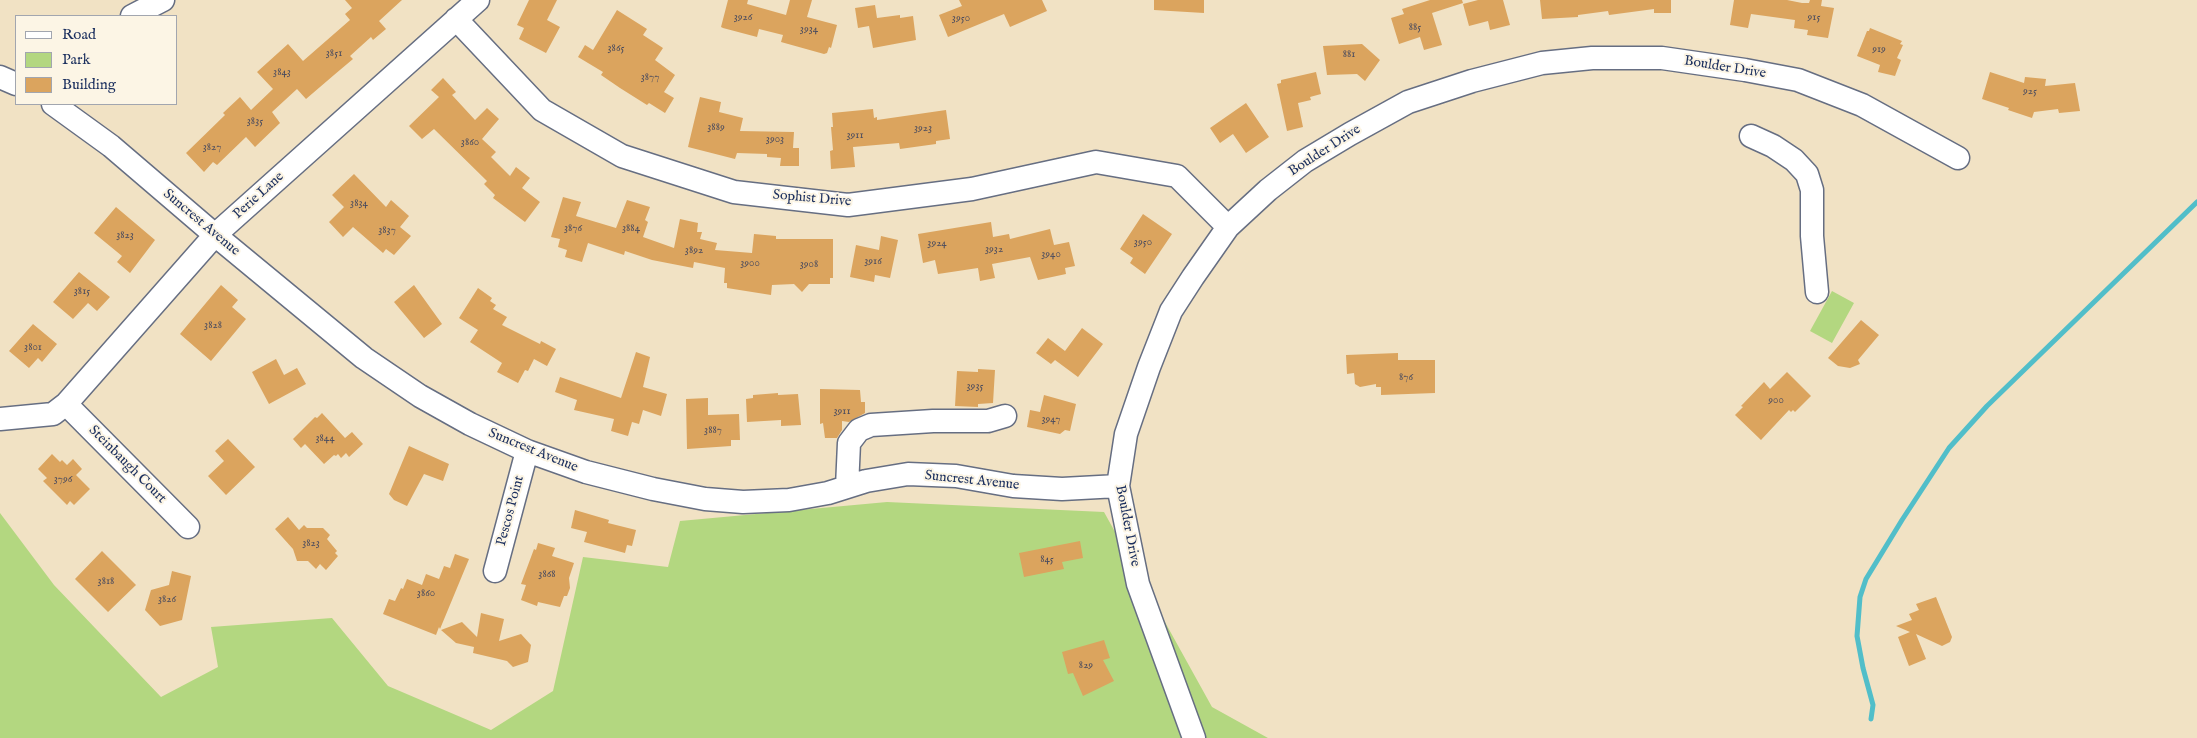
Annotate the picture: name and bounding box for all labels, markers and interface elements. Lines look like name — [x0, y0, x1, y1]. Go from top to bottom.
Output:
house number: 3926 — [734, 11, 752, 25]
house number: 915 — [1808, 11, 1820, 25]
house number: 3950 — [952, 12, 970, 26]
legend — [15, 15, 178, 105]
house number: 885 — [1409, 21, 1421, 35]
house number: 3934 — [800, 23, 818, 37]
text: Road — [62, 25, 96, 44]
house number: 3865 — [607, 42, 625, 56]
house number: 919 — [1872, 43, 1886, 57]
house number: 3851 — [326, 47, 342, 61]
house number: 881 — [1343, 48, 1355, 62]
text: Park — [62, 50, 91, 69]
street label: Boulder Drive — [1683, 53, 1767, 83]
house number: 3843 — [273, 66, 291, 80]
house number: 3877 — [641, 71, 659, 85]
text: Building — [62, 75, 116, 94]
house number: 925 — [2023, 85, 2037, 99]
house number: 3835 — [247, 115, 263, 129]
house number: 3889 — [707, 121, 725, 135]
street label: Boulder Drive — [1286, 121, 1364, 181]
house number: 3923 — [914, 122, 932, 136]
house number: 3911 — [846, 129, 864, 143]
house number: 3903 — [766, 133, 784, 147]
house number: 3860 — [461, 136, 479, 150]
house number: 3827 — [203, 141, 221, 155]
street label: Perie Lane — [230, 169, 288, 223]
street label: Suncrest Avenue — [159, 186, 243, 260]
street label: Sophist Drive — [772, 187, 852, 211]
house number: 3834 — [350, 197, 368, 211]
house number: 3876 — [564, 222, 582, 236]
house number: 3884 — [622, 222, 640, 236]
house number: 3837 — [378, 224, 396, 238]
house number: 3823 — [116, 229, 134, 243]
house number: 3950 — [1134, 236, 1152, 250]
house number: 3924 — [927, 237, 947, 251]
house number: 3932 — [985, 243, 1003, 257]
house number: 3892 — [685, 244, 703, 258]
house number: 3940 — [1041, 248, 1061, 262]
house number: 3916 — [864, 255, 882, 269]
house number: 3900 — [740, 257, 760, 271]
house number: 3908 — [800, 258, 818, 272]
house number: 3815 — [74, 285, 90, 299]
house number: 3828 — [204, 319, 222, 333]
house number: 3801 — [24, 341, 42, 355]
house number: 876 — [1399, 371, 1413, 385]
house number: 3935 — [966, 380, 984, 394]
house number: 900 — [1768, 394, 1784, 408]
house number: 3911 — [833, 405, 851, 419]
house number: 3947 — [1041, 413, 1061, 427]
street label: Steinbaugh Court — [85, 423, 169, 507]
house number: 3887 — [704, 424, 722, 438]
street label: Suncrest Avenue — [486, 425, 580, 477]
house number: 3844 — [315, 432, 335, 446]
street label: Suncrest Avenue — [924, 468, 1020, 494]
house number: 3796 — [54, 473, 72, 487]
street label: Pescos Point — [494, 474, 528, 548]
street label: Boulder Drive — [1111, 484, 1143, 568]
house number: 3823 — [302, 537, 320, 551]
house number: 845 — [1040, 553, 1054, 567]
house number: 3868 — [538, 568, 556, 582]
house number: 3818 — [98, 575, 114, 589]
house number: 3860 — [417, 587, 435, 601]
house number: 3826 — [158, 593, 176, 607]
house number: 829 — [1079, 659, 1093, 673]

